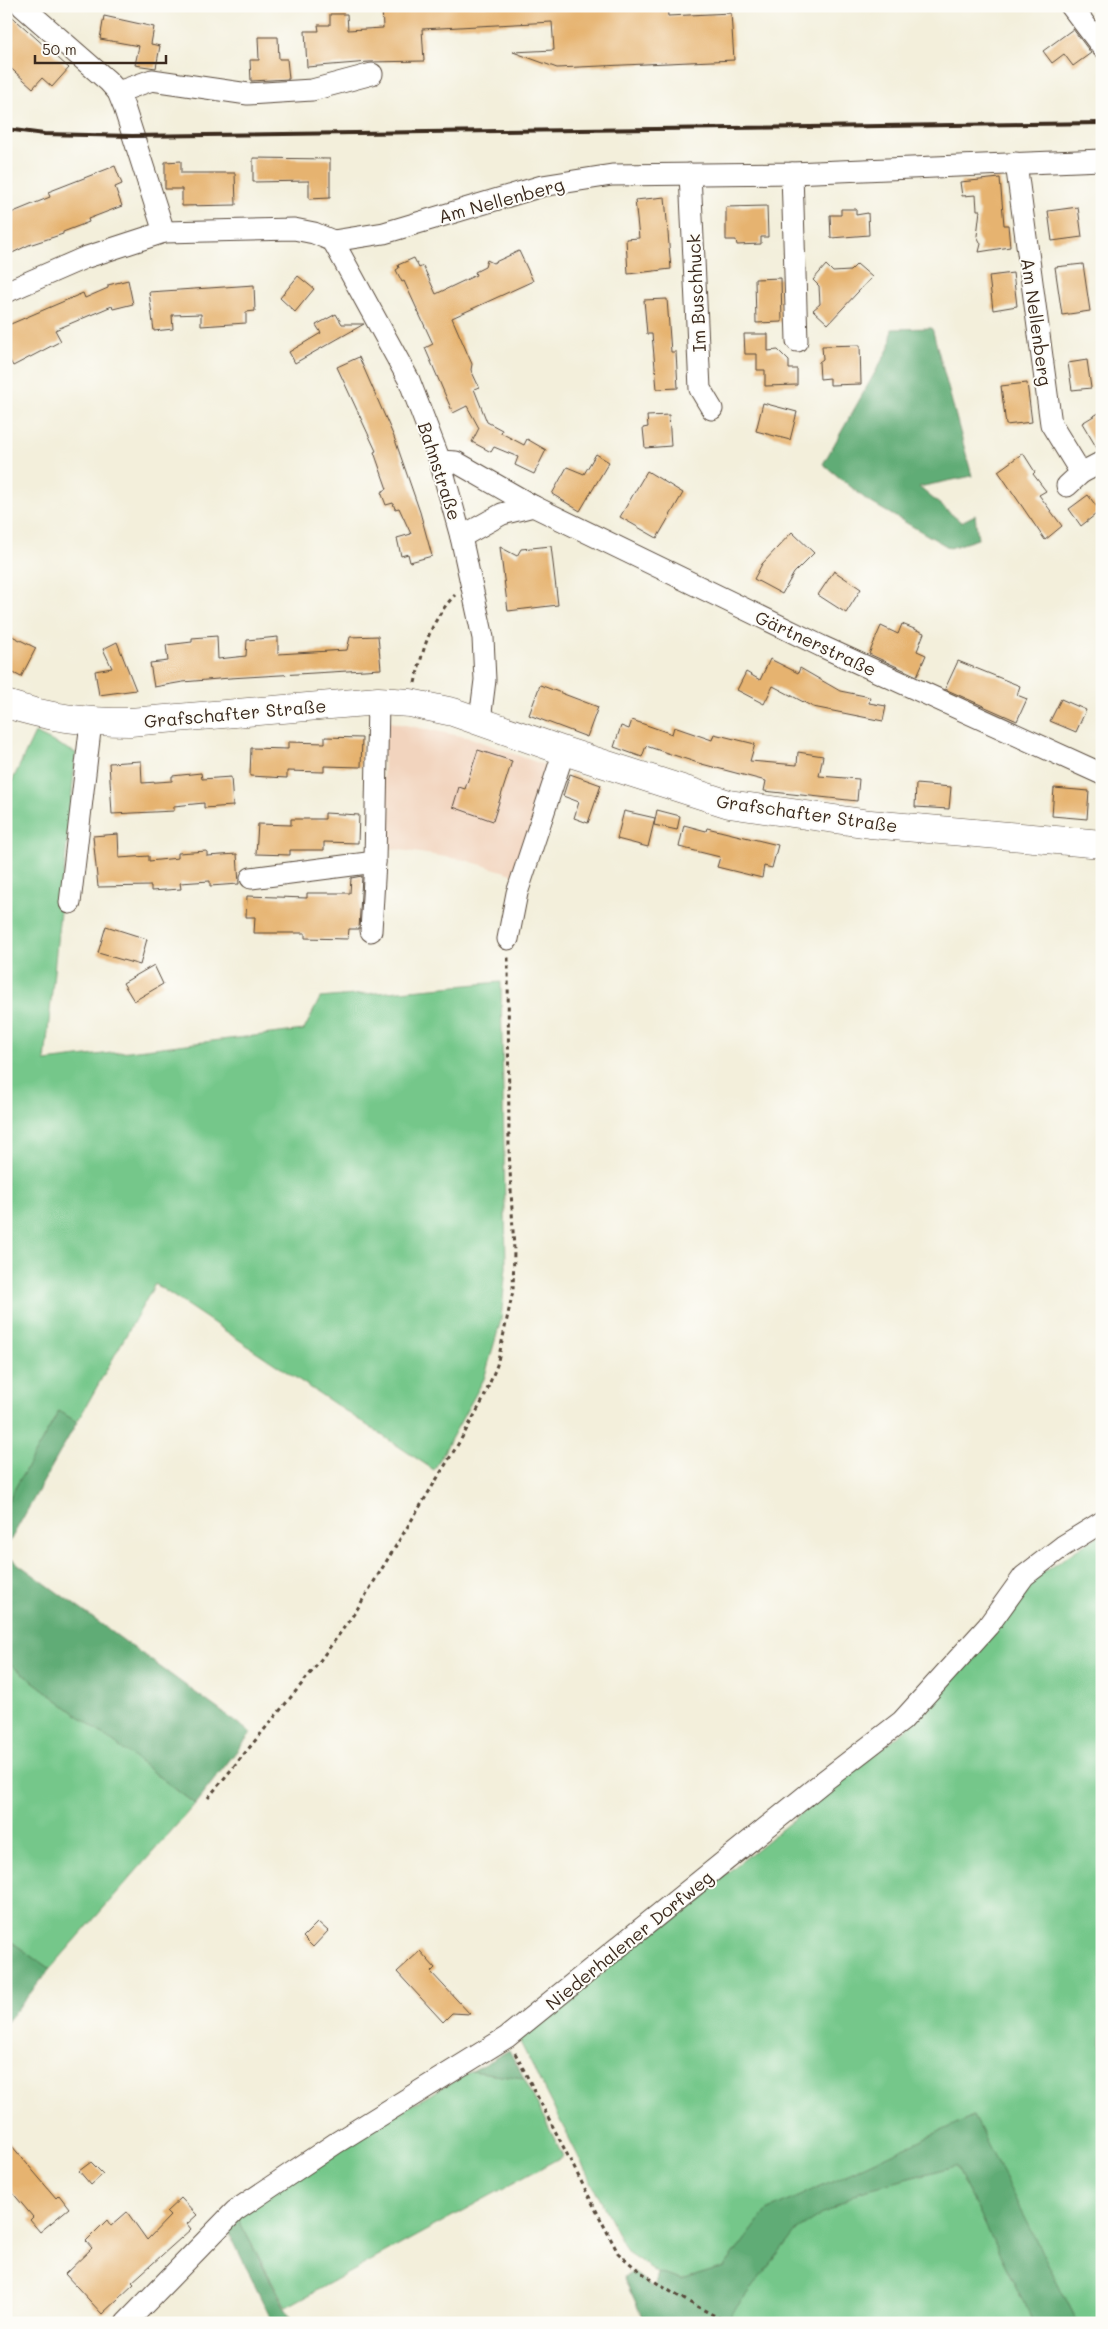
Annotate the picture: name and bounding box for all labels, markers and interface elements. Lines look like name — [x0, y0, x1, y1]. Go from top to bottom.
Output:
scale bar — [35, 32, 166, 64]
text: 50 m — [42, 39, 77, 59]
street label: Am Nellenberg — [435, 172, 567, 228]
street label: Im Buschhuck — [681, 233, 711, 353]
street label: Am Nellenberg — [1016, 256, 1058, 388]
street label: Bahnstraße — [413, 419, 467, 523]
street label: Gärtnerstraße — [752, 604, 880, 682]
street label: Grafschafter Straße — [143, 693, 327, 733]
street label: Grafschafter Straße — [715, 788, 899, 838]
street label: Niederhalener Dorfweg — [540, 1865, 718, 2015]

